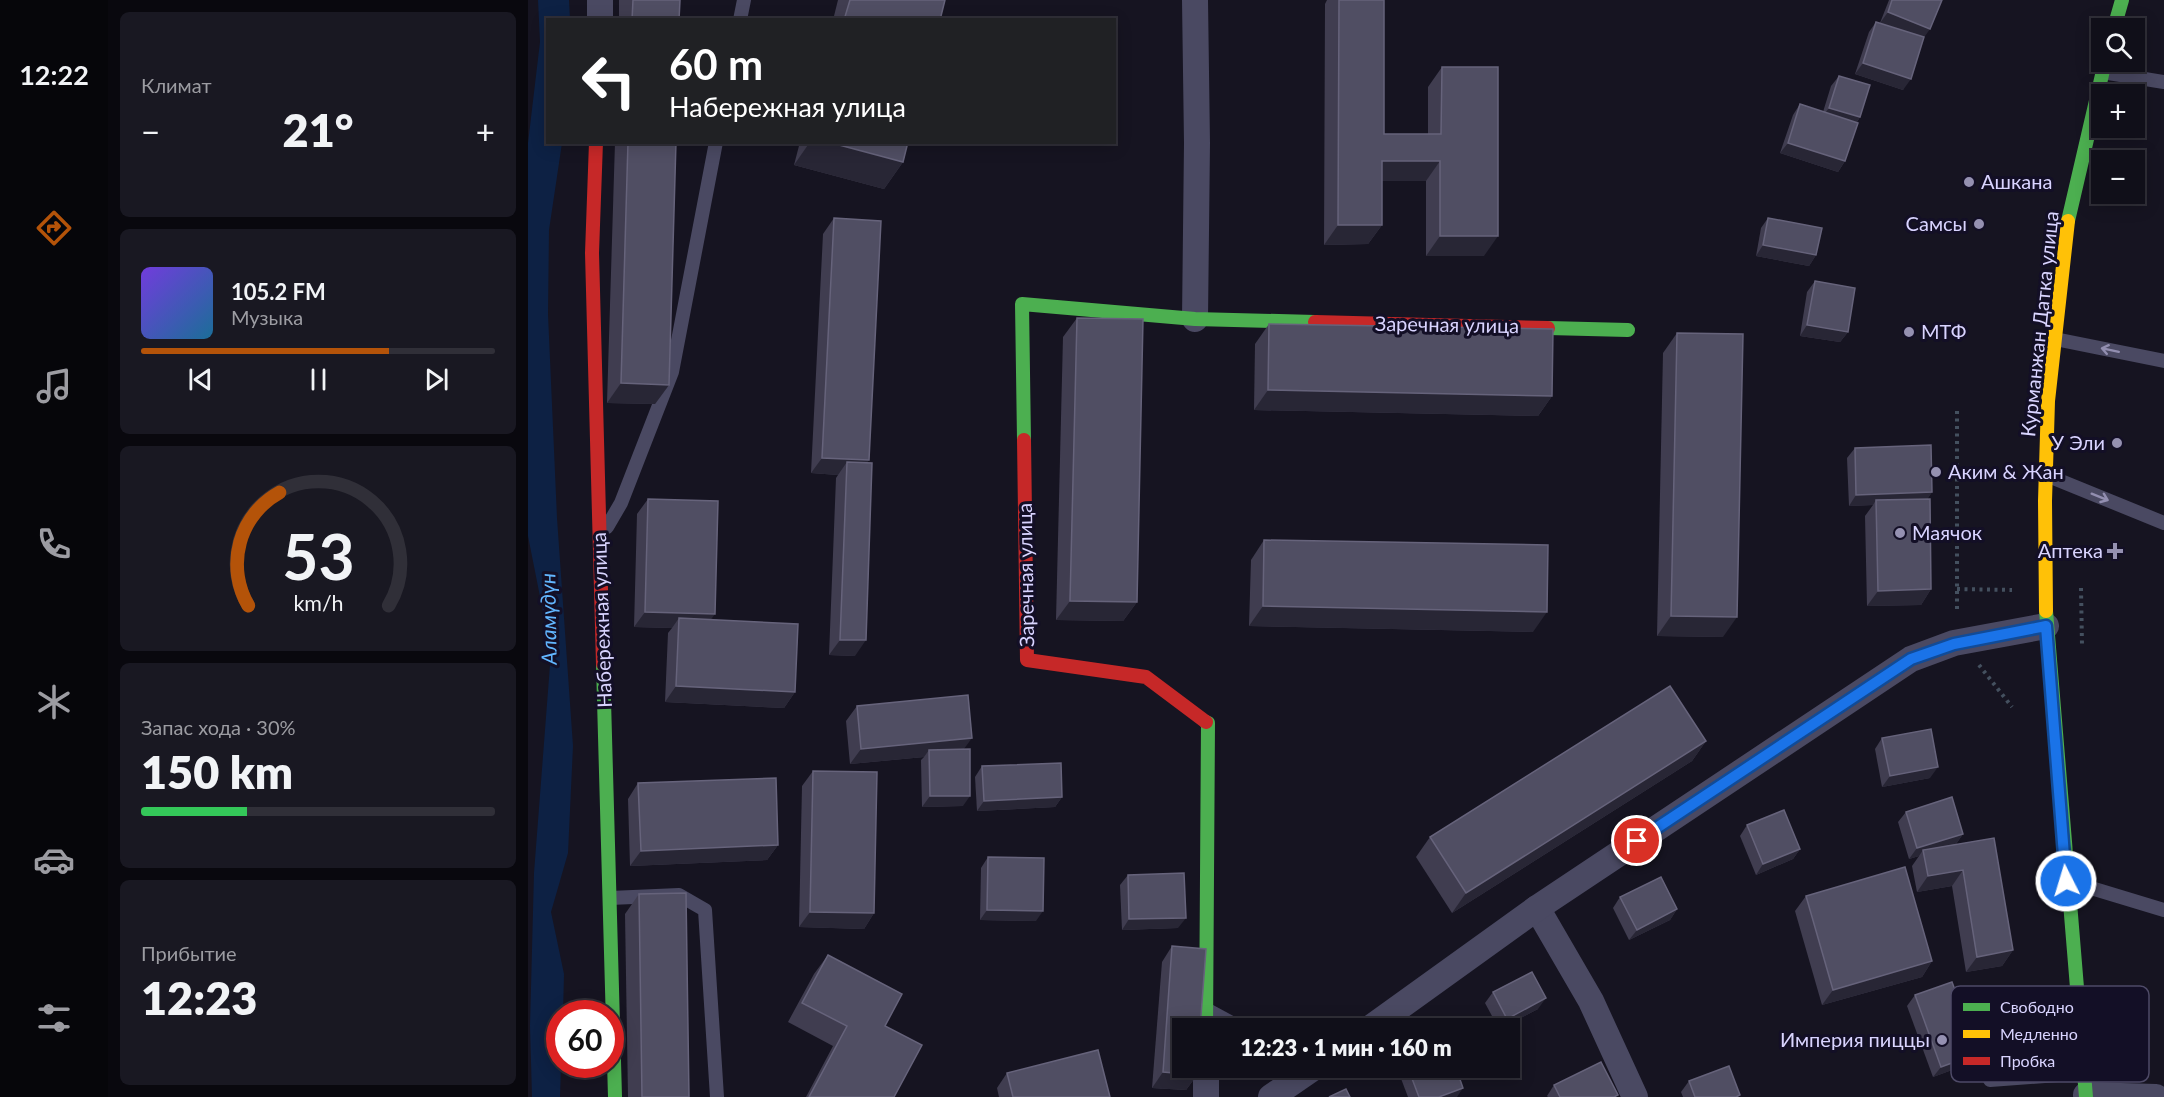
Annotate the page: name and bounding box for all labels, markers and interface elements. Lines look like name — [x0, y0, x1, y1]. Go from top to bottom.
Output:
map controls — [2091, 18, 2145, 204]
button: search — [2091, 18, 2145, 72]
text: 60 m — [669, 39, 763, 89]
icon: left — [570, 42, 648, 120]
text: 12:22 — [19, 58, 89, 91]
text: Климат — [141, 73, 212, 97]
button: + — [2091, 84, 2145, 138]
text: Набережная улица — [669, 90, 906, 123]
text: 21° — [283, 103, 353, 157]
text: − — [141, 111, 160, 151]
text: + — [476, 111, 495, 151]
button: − — [2091, 150, 2145, 204]
place label: Ашкана — [1981, 169, 2052, 193]
marker: Ашкана — [1962, 175, 1976, 189]
icon: directions — [33, 207, 75, 249]
street label: Курманжан Датка улица — [2015, 210, 2063, 438]
place label: Самсы — [1906, 211, 1967, 235]
marker: Самсы — [1972, 217, 1986, 231]
text: 105.2 FM — [231, 278, 326, 305]
text: Музыка — [231, 305, 303, 329]
street label: Заречная улица — [1375, 311, 1519, 337]
place label: МТФ — [1921, 319, 1966, 343]
marker: МТФ — [1902, 325, 1916, 339]
one-way arrow — [2100, 344, 2120, 355]
icon: previous — [184, 363, 217, 396]
icon: pause — [302, 363, 335, 396]
icon: next — [420, 363, 453, 396]
icon: music — [33, 365, 75, 407]
place label: У Эли — [2052, 430, 2105, 454]
marker: У Эли — [2110, 436, 2124, 450]
place label: Аким & Жан — [1948, 459, 2064, 483]
marker: Аким & Жан — [1929, 465, 1943, 479]
one-way arrow — [2090, 492, 2109, 503]
street label: Заречная улица — [1012, 503, 1038, 647]
text: 53 — [282, 518, 354, 593]
place label: Маячок — [1912, 520, 1983, 544]
icon: phone — [33, 523, 75, 565]
marker: Маячок — [1893, 526, 1907, 540]
street label: Набережная улица — [586, 532, 616, 708]
place label: Аптека — [2038, 538, 2103, 562]
marker: Аптека — [2108, 544, 2122, 558]
water label: Аламүдүн — [534, 573, 561, 666]
text: km/h — [293, 590, 343, 616]
icon: climate — [33, 681, 75, 723]
text: Запас хода · 30% — [141, 715, 296, 739]
text: 150 km — [141, 745, 293, 799]
pin — [1611, 815, 1662, 866]
icon: arrive — [1620, 824, 1653, 857]
icon: car — [33, 839, 75, 881]
position arrow — [2034, 849, 2098, 913]
text: Прибытие — [141, 941, 237, 965]
text: 12:23 — [141, 971, 257, 1025]
legend — [1951, 986, 2149, 1082]
icon: filters — [33, 997, 75, 1039]
text: Свободно — [2000, 997, 2074, 1016]
speed limit sign: 60 — [546, 1000, 624, 1078]
text: Медленно — [2000, 1024, 2078, 1043]
place label: Империя пиццы — [1780, 1027, 1930, 1051]
marker: Империя пиццы — [1935, 1033, 1949, 1047]
text: 12:23 · 1 мин · 160 m — [1240, 1034, 1452, 1061]
text: Пробка — [2000, 1051, 2055, 1070]

